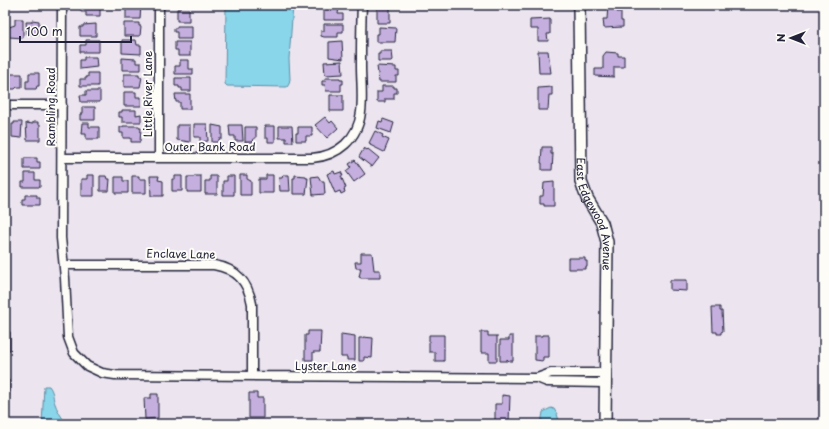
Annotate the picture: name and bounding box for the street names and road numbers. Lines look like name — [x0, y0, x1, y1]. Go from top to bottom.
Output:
street label: Little River Lane — [139, 51, 156, 137]
street label: Rambling Road — [42, 67, 59, 147]
street label: Outer Bank Road — [164, 138, 256, 155]
street label: East Edgewood Avenue — [573, 157, 616, 271]
street label: Enclave Lane — [146, 244, 216, 263]
street label: Lyster Lane — [295, 357, 357, 374]

